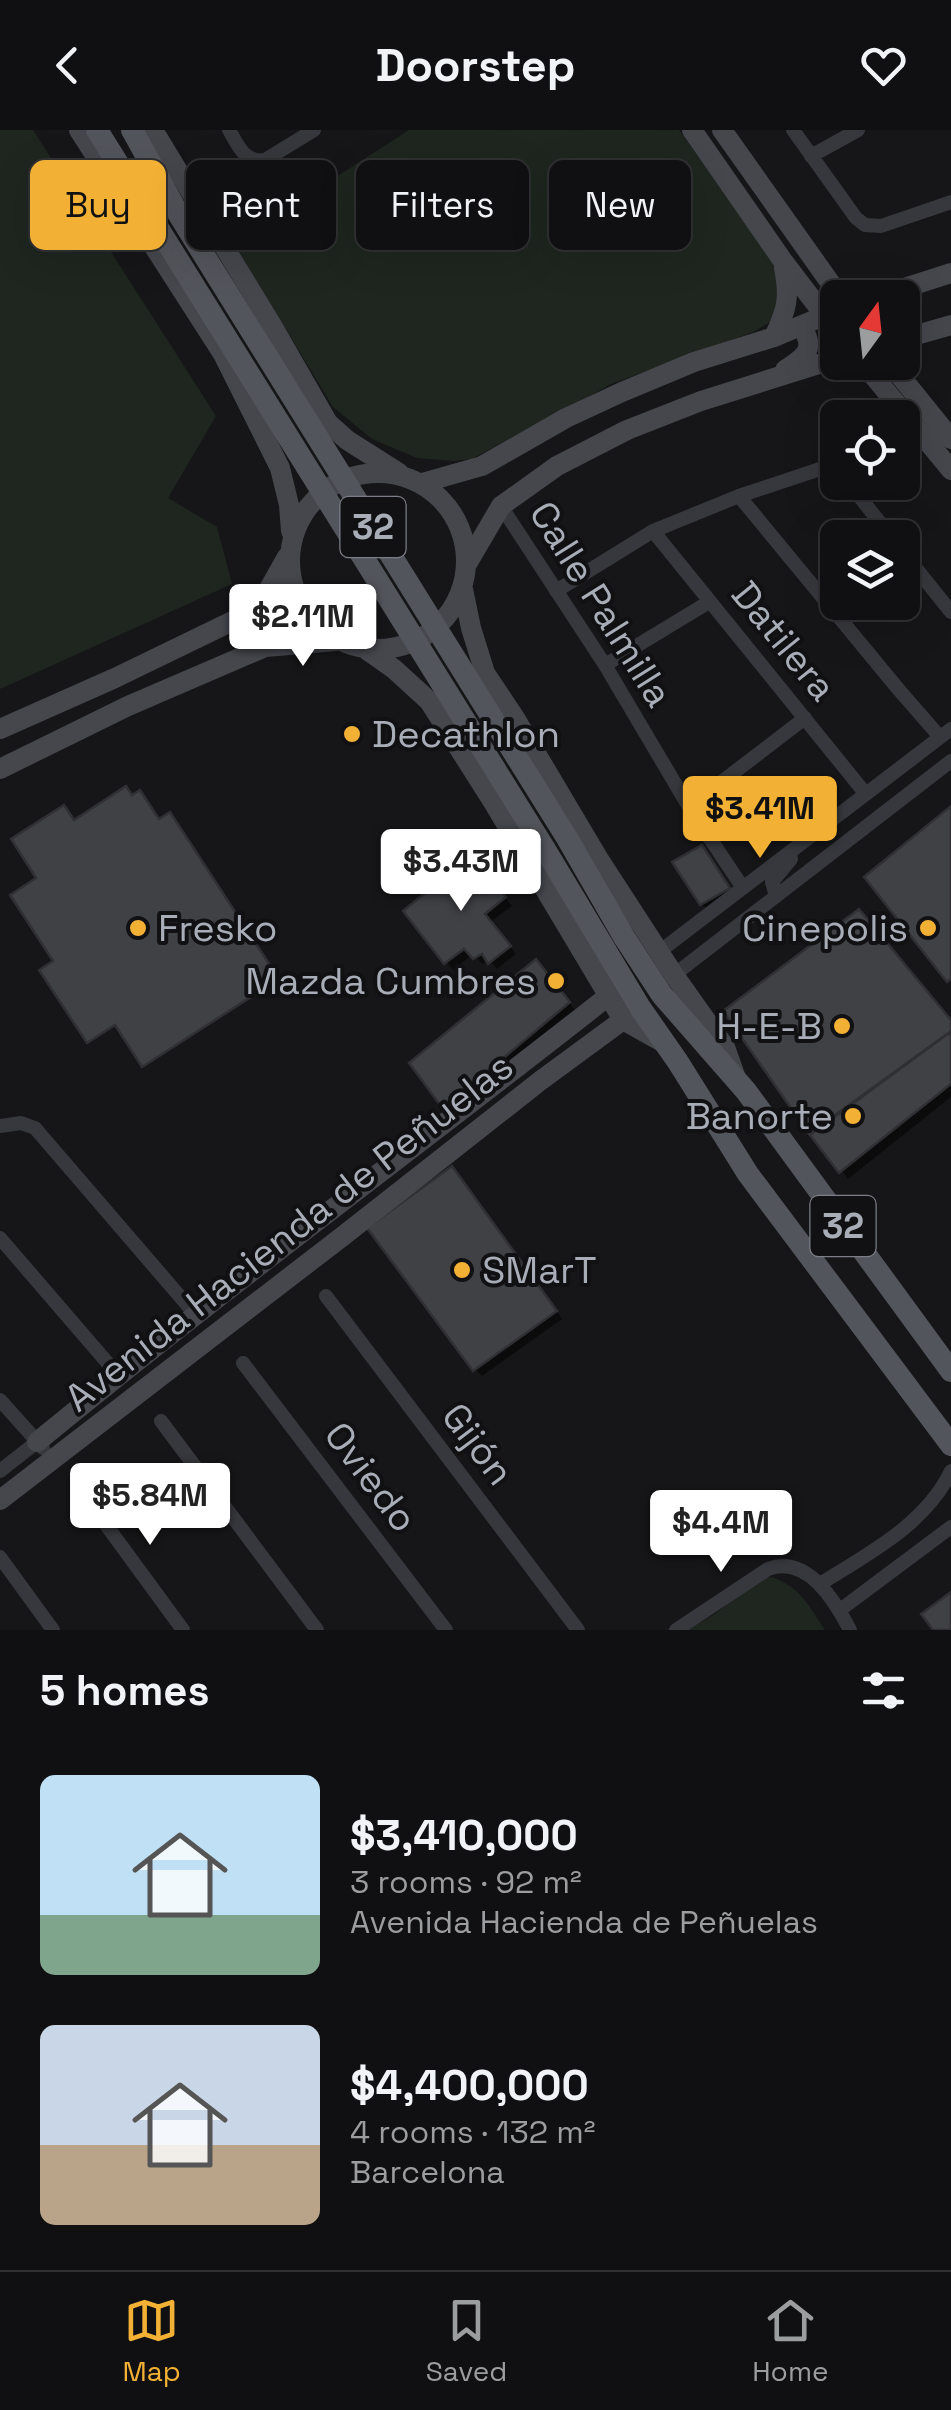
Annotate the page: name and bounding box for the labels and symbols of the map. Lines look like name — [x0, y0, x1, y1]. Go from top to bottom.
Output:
north arrow — [820, 280, 920, 380]
street label: Calle Palmilla — [519, 492, 683, 716]
road number: 32 — [340, 497, 406, 557]
street label: Datilera — [721, 572, 847, 710]
pin: $2.11M — [222, 584, 384, 669]
place label: Decathlon — [372, 710, 560, 758]
marker: Decathlon — [341, 723, 363, 745]
pin: $3.41M — [679, 776, 841, 861]
pin: $3.43M — [380, 829, 542, 914]
place label: Fresko — [158, 904, 278, 952]
place label: Cinepolis — [742, 904, 908, 952]
marker: Fresko — [127, 917, 149, 939]
marker: Cinepolis — [917, 917, 939, 939]
place label: Mazda Cumbres — [245, 957, 536, 1005]
marker: Mazda Cumbres — [545, 970, 567, 992]
place label: H-E-B — [716, 1002, 822, 1050]
marker: H-E-B — [831, 1015, 853, 1037]
street label: Avenida Hacienda de Peñuelas — [55, 1042, 523, 1422]
place label: Banorte — [686, 1092, 833, 1140]
marker: Banorte — [842, 1105, 864, 1127]
road number: 32 — [810, 1196, 876, 1256]
place label: SMarT — [482, 1246, 597, 1294]
marker: SMarT — [451, 1259, 473, 1281]
street label: Gijón — [432, 1393, 524, 1495]
street label: Oviedo — [314, 1412, 428, 1542]
pin: $5.84M — [69, 1463, 231, 1548]
pin: $4.4M — [651, 1490, 791, 1575]

